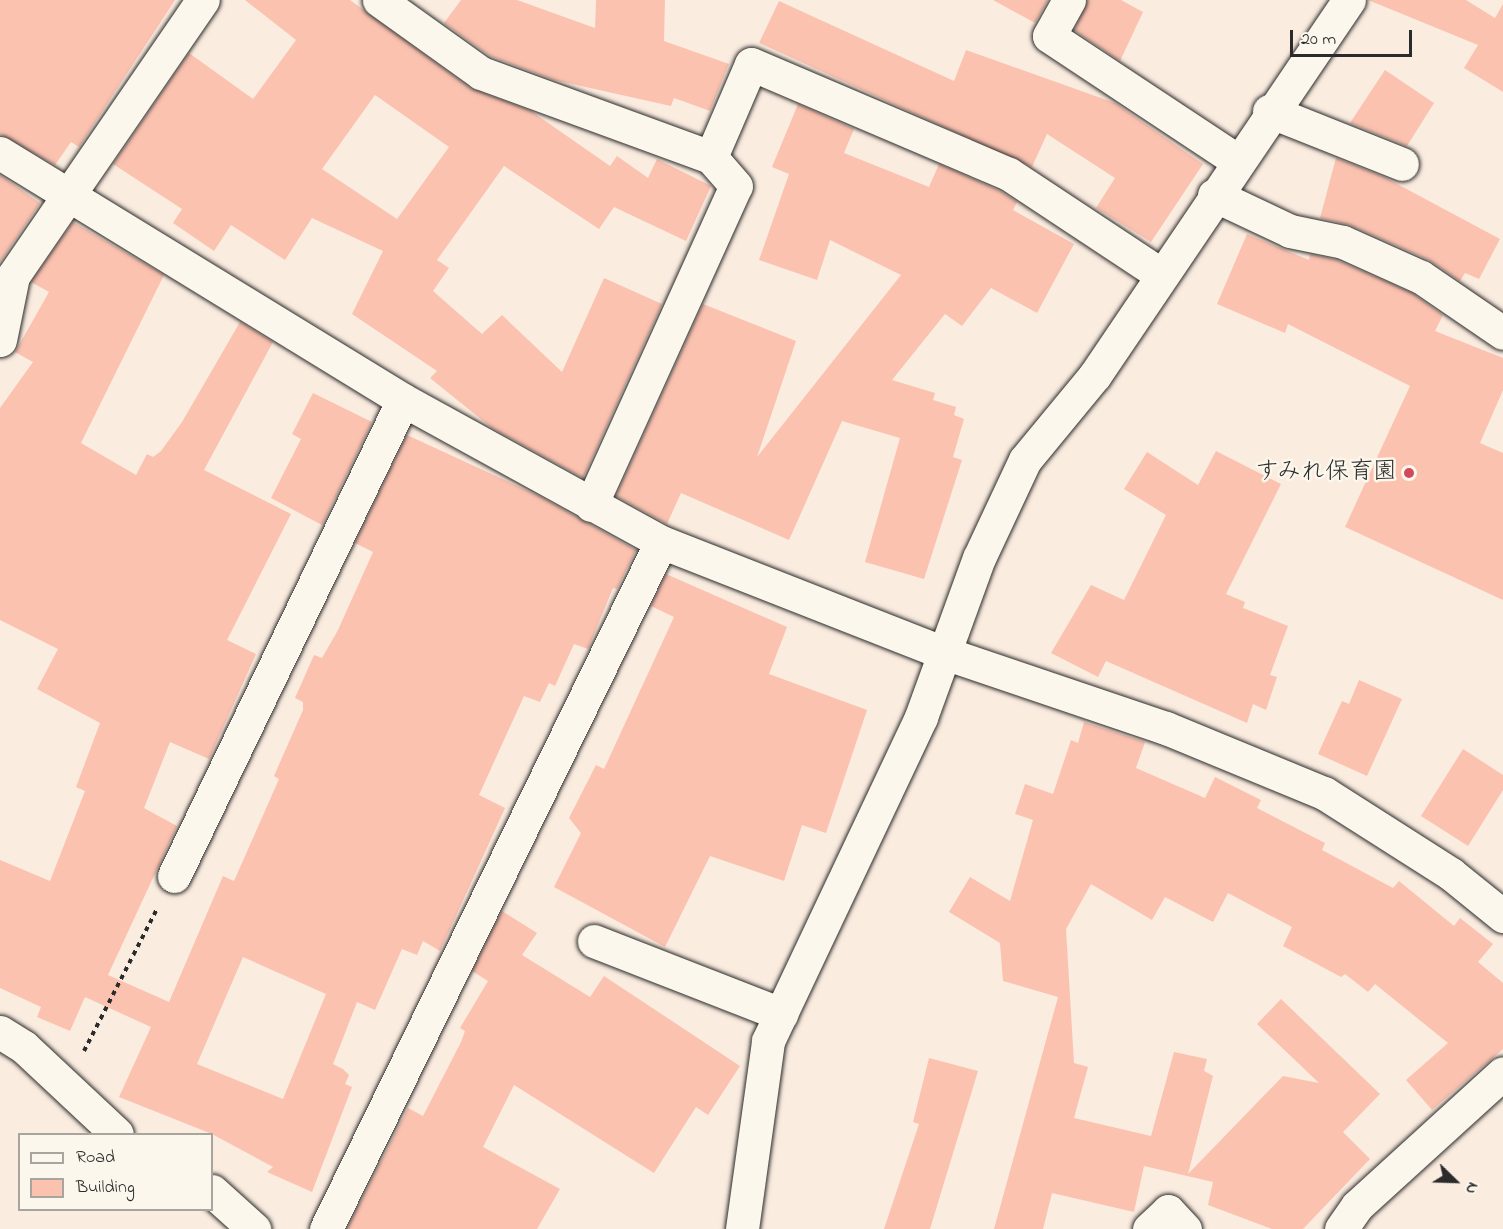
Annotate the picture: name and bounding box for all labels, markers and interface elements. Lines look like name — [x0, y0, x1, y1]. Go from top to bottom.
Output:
scale bar — [1293, 18, 1414, 56]
text: 20 m — [1301, 27, 1336, 53]
place label: すみれ保育園 — [1253, 459, 1397, 487]
marker: すみれ保育園 — [1402, 466, 1416, 480]
legend — [18, 1133, 213, 1211]
text: Road — [76, 1145, 115, 1171]
north arrow — [1425, 1151, 1485, 1211]
text: Building — [76, 1175, 135, 1201]
text: N — [1458, 1178, 1485, 1198]

